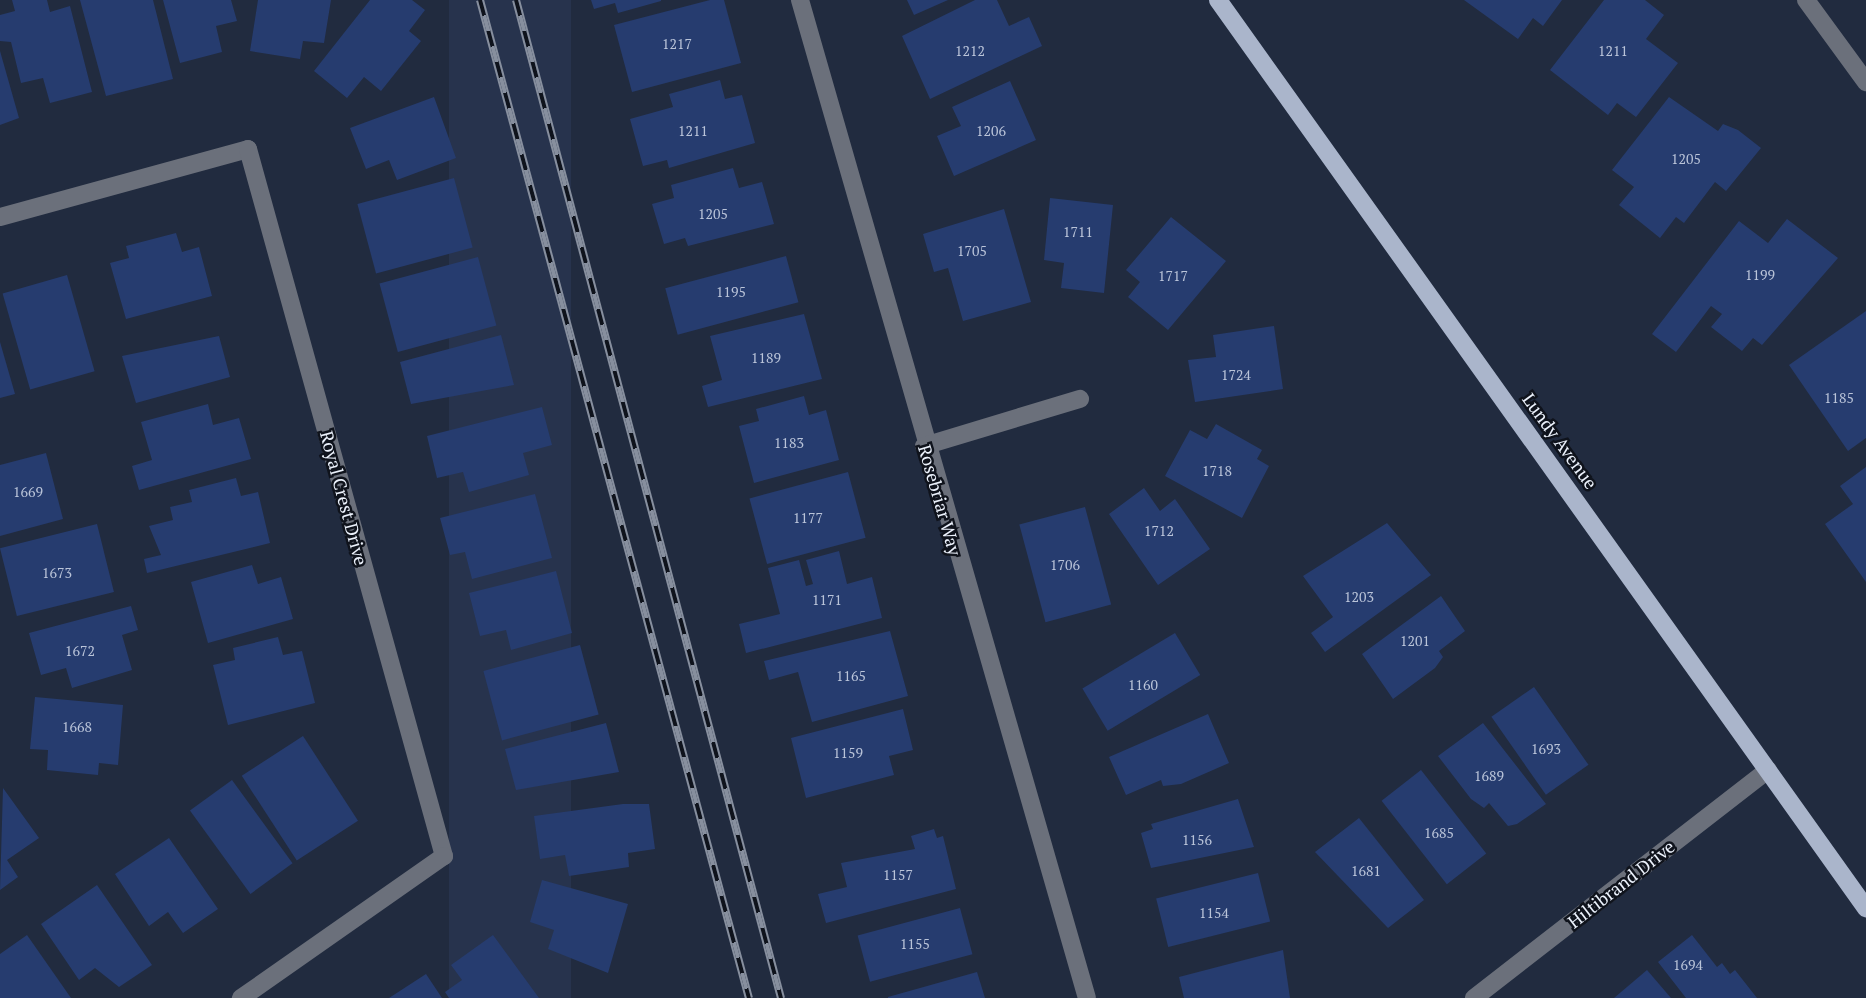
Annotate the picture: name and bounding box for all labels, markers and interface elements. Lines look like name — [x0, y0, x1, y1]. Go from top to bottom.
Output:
house number: 1217 — [662, 36, 692, 52]
house number: 1212 — [955, 43, 985, 59]
house number: 1211 — [1598, 43, 1628, 59]
house number: 1211 — [678, 123, 708, 139]
house number: 1206 — [976, 123, 1006, 139]
house number: 1205 — [1671, 151, 1701, 167]
house number: 1205 — [698, 206, 728, 222]
house number: 1711 — [1063, 224, 1093, 240]
house number: 1705 — [957, 243, 987, 259]
house number: 1199 — [1745, 267, 1775, 283]
house number: 1717 — [1158, 268, 1188, 284]
house number: 1195 — [716, 284, 746, 300]
house number: 1189 — [751, 350, 781, 366]
house number: 1724 — [1221, 367, 1251, 383]
street label: Lundy Avenue — [1518, 389, 1602, 493]
house number: 1185 — [1824, 390, 1854, 406]
street label: Royal Crest Drive — [316, 429, 372, 567]
house number: 1183 — [774, 435, 804, 451]
street label: Rosebriar Way — [914, 442, 966, 558]
house number: 1718 — [1202, 463, 1232, 479]
house number: 1669 — [13, 484, 43, 500]
house number: 1177 — [793, 510, 823, 526]
house number: 1712 — [1144, 523, 1174, 539]
house number: 1706 — [1050, 557, 1080, 573]
house number: 1673 — [42, 565, 72, 581]
house number: 1203 — [1344, 589, 1374, 605]
house number: 1171 — [812, 592, 842, 608]
house number: 1201 — [1400, 633, 1430, 649]
house number: 1672 — [65, 643, 95, 659]
house number: 1165 — [836, 668, 866, 684]
house number: 1160 — [1128, 677, 1158, 693]
house number: 1668 — [62, 719, 92, 735]
house number: 1693 — [1531, 741, 1561, 757]
house number: 1159 — [833, 745, 863, 761]
house number: 1689 — [1474, 768, 1504, 784]
house number: 1685 — [1424, 825, 1454, 841]
house number: 1156 — [1182, 832, 1212, 848]
street label: Hiltibrand Drive — [1563, 836, 1679, 932]
house number: 1681 — [1351, 863, 1381, 879]
house number: 1157 — [883, 867, 913, 883]
house number: 1154 — [1199, 905, 1229, 921]
house number: 1155 — [900, 936, 930, 952]
house number: 1694 — [1673, 957, 1703, 973]

